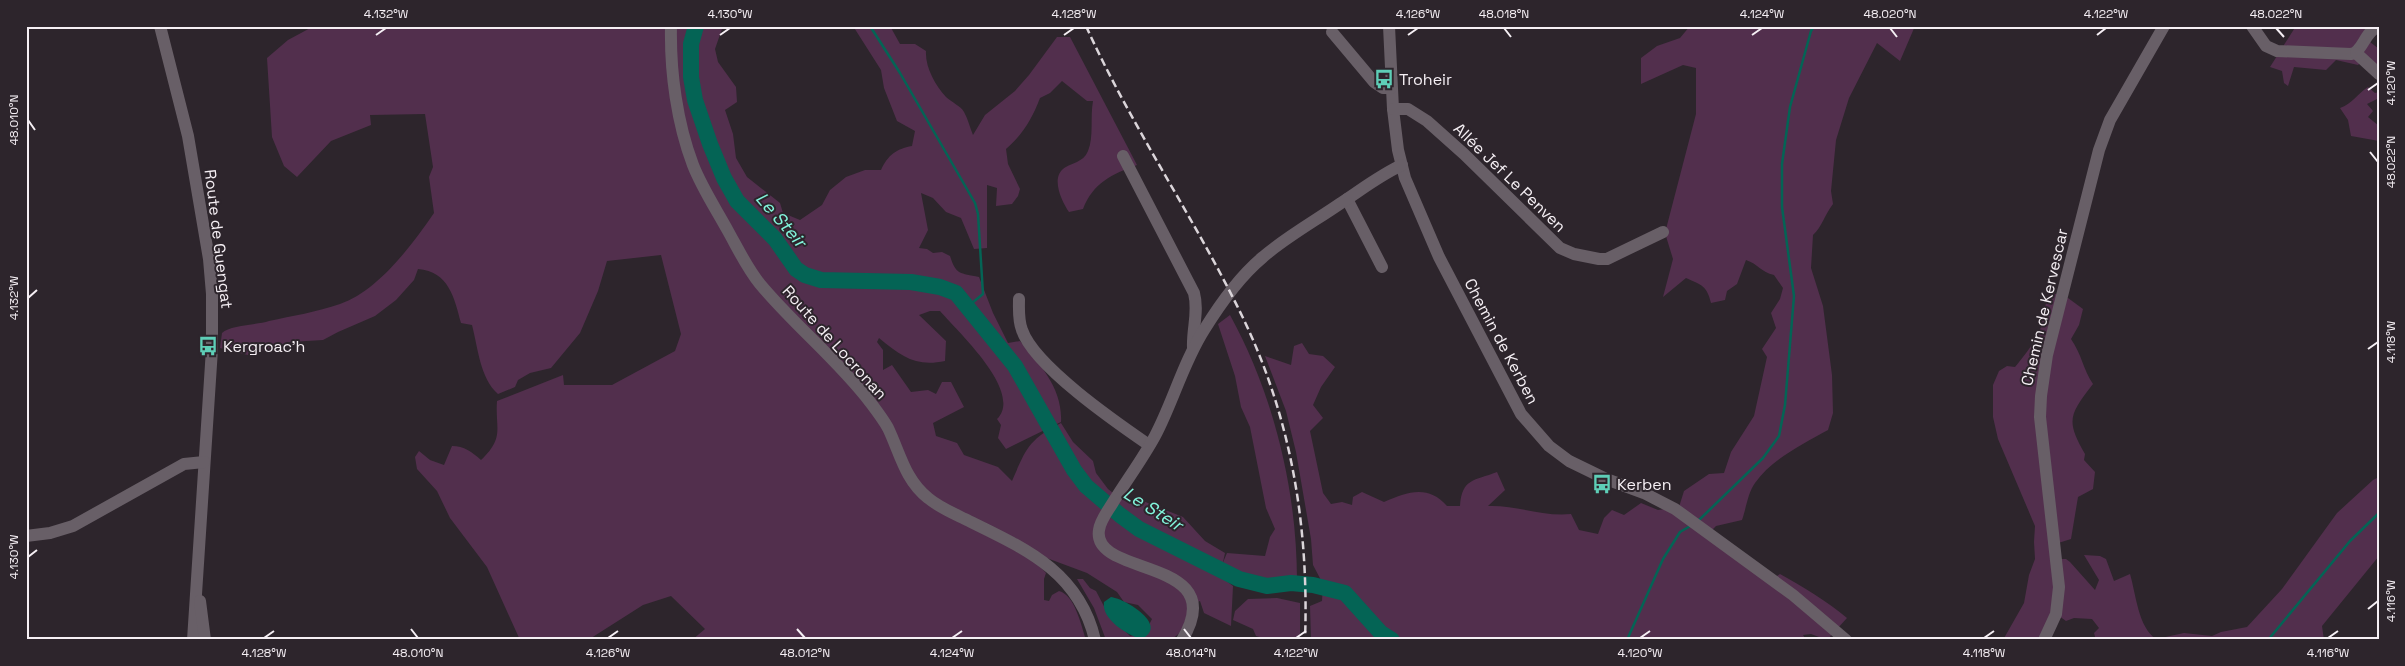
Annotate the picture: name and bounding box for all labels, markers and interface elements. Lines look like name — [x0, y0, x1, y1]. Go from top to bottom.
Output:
text: 4.132°W — [364, 6, 409, 22]
text: 4.130°W — [707, 6, 753, 22]
text: 4.128°W — [1052, 6, 1097, 22]
text: 4.126°W — [1396, 6, 1441, 22]
text: 48.018°N — [1479, 6, 1529, 22]
text: 4.124°W — [1740, 6, 1785, 22]
text: 48.020°N — [1864, 6, 1917, 22]
text: 4.122°W — [2084, 6, 2129, 22]
text: 48.022°N — [2250, 6, 2302, 22]
text: 4.120°W — [2383, 60, 2399, 106]
bus stop icon: Troheir — [1373, 68, 1395, 90]
place label: Troheir — [1399, 69, 1452, 90]
text: 48.010°N — [6, 95, 22, 145]
street label: Allée Jef Le Penven — [1449, 118, 1570, 237]
text: 48.022°N — [2383, 136, 2399, 188]
street label: Route de Guengat — [200, 168, 237, 310]
water label: Le Steir — [751, 187, 813, 254]
street label: Chemin de Kervescar — [2016, 226, 2073, 388]
text: 4.132°W — [6, 275, 22, 320]
street label: Chemin de Kerben — [1460, 275, 1544, 408]
street label: Route de Locronan — [778, 281, 892, 404]
text: 4.118°W — [2383, 320, 2399, 363]
bus stop icon: Kergroac'h — [197, 335, 219, 357]
place label: Kergroac'h — [223, 336, 305, 357]
bus stop icon: Kerben — [1591, 473, 1613, 495]
place label: Kerben — [1617, 474, 1672, 495]
water label: Le Steir — [1119, 481, 1189, 537]
text: 4.130°W — [6, 534, 22, 580]
text: 4.116°W — [2383, 579, 2399, 622]
text: 4.128°W — [242, 645, 287, 661]
text: 48.010°N — [393, 645, 443, 661]
text: 4.126°W — [586, 645, 631, 661]
text: 48.012°N — [780, 645, 830, 661]
text: 4.124°W — [930, 645, 975, 661]
text: 48.014°N — [1166, 645, 1216, 661]
text: 4.122°W — [1274, 645, 1319, 661]
text: 4.120°W — [1617, 645, 1663, 661]
text: 4.118°W — [1963, 645, 2006, 661]
text: 4.116°W — [2307, 645, 2350, 661]

